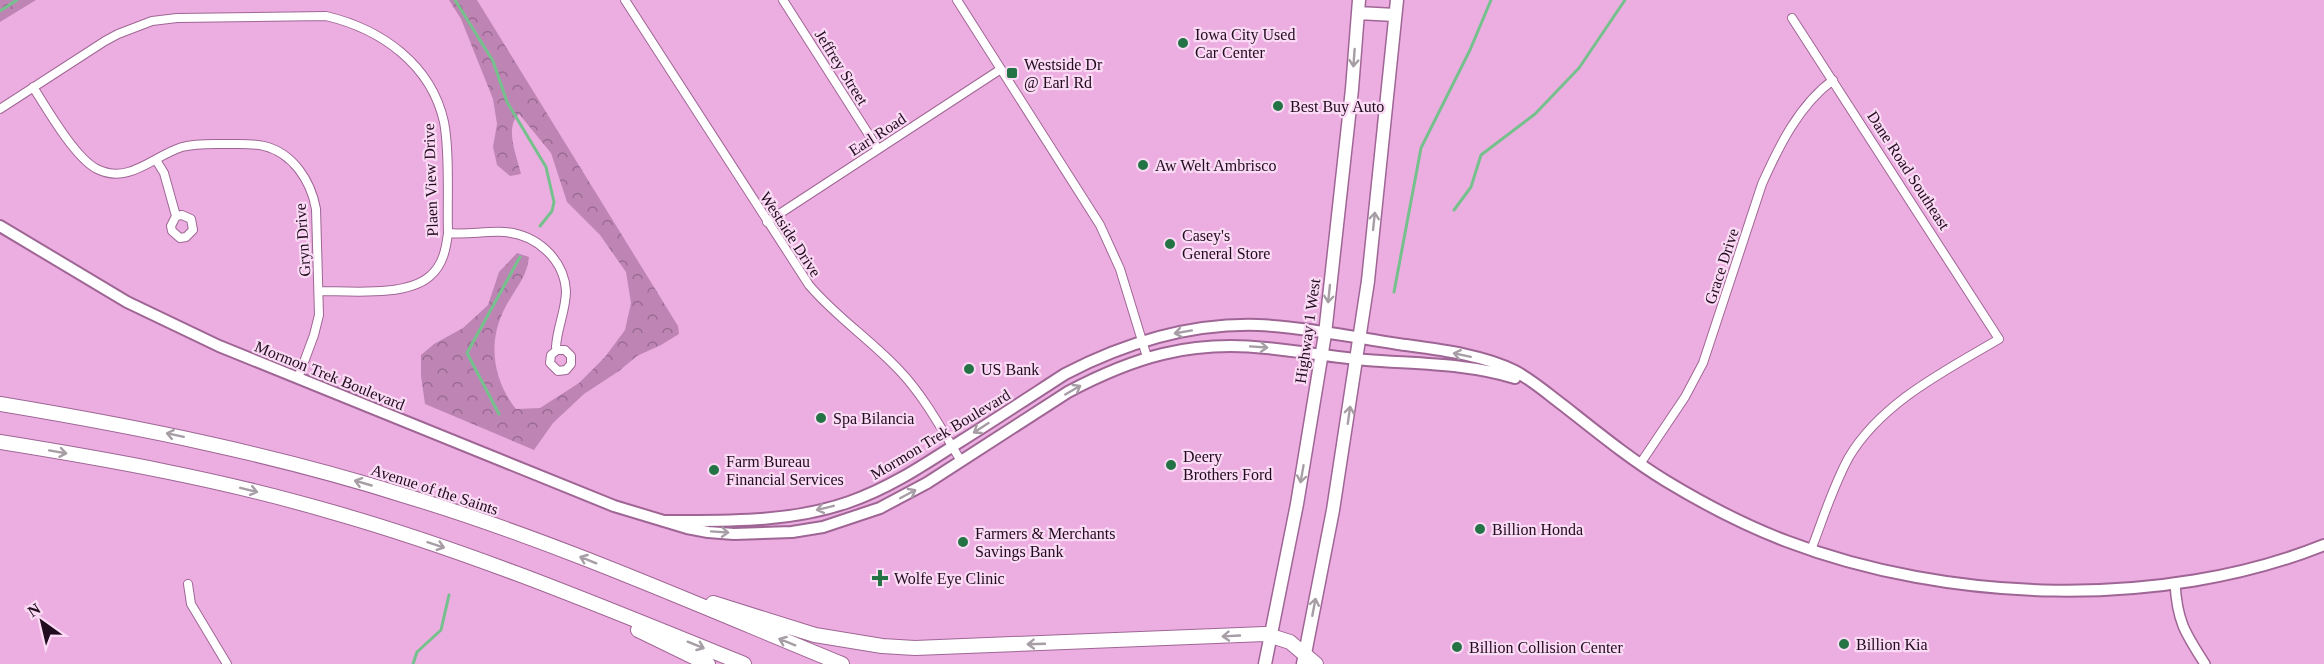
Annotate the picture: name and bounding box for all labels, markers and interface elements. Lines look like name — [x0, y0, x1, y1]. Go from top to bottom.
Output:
place label: Iowa City Used Car Center — [1195, 26, 1295, 61]
street label: Jeffrey Street — [811, 27, 872, 109]
marker: Iowa City Used Car Center — [1176, 36, 1190, 50]
one-way arrow — [1348, 48, 1359, 68]
place label: Westside Dr @ Earl Rd — [1024, 56, 1103, 92]
marker: Westside Dr @ Earl Rd — [1005, 66, 1019, 80]
place label: Best Buy Auto — [1290, 98, 1384, 116]
marker: Best Buy Auto — [1271, 99, 1285, 113]
street label: Dane Road Southeast — [1864, 108, 1954, 233]
street label: Earl Road — [846, 110, 909, 159]
street label: Plaen View Drive — [420, 123, 441, 237]
place label: Aw Welt Ambrisco — [1155, 157, 1276, 174]
marker: Aw Welt Ambrisco — [1136, 158, 1150, 172]
street label: Westside Drive — [757, 189, 824, 280]
street label: Gryn Drive — [291, 203, 315, 277]
one-way arrow — [1369, 212, 1380, 232]
street label: Grace Drive — [1701, 226, 1742, 306]
place label: Casey's General Store — [1182, 227, 1270, 262]
marker: Casey's General Store — [1163, 237, 1177, 251]
street label: Highway 1 West — [1292, 277, 1324, 385]
one-way arrow — [1323, 284, 1334, 303]
one-way arrow — [1174, 327, 1194, 338]
street label: Mormon Trek Boulevard — [252, 338, 407, 413]
one-way arrow — [1249, 342, 1269, 353]
one-way arrow — [1453, 349, 1473, 360]
place label: US Bank — [981, 361, 1039, 378]
marker: US Bank — [962, 362, 976, 376]
one-way arrow — [1064, 384, 1081, 396]
street label: Mormon Trek Boulevard — [867, 386, 1013, 483]
one-way arrow — [1344, 405, 1355, 425]
place label: Spa Bilancia — [833, 410, 914, 428]
marker: Spa Bilancia — [814, 411, 828, 425]
one-way arrow — [973, 423, 990, 435]
one-way arrow — [165, 429, 185, 440]
one-way arrow — [47, 446, 67, 457]
place label: Deery Brothers Ford — [1183, 448, 1272, 483]
place label: Farm Bureau Financial Services — [726, 453, 844, 488]
marker: Deery Brothers Ford — [1164, 458, 1178, 472]
street label: Avenue of the Saints — [369, 461, 501, 518]
marker: Farm Bureau Financial Services — [707, 463, 721, 477]
one-way arrow — [1296, 464, 1307, 483]
one-way arrow — [354, 477, 373, 489]
one-way arrow — [239, 485, 258, 497]
one-way arrow — [899, 488, 916, 500]
one-way arrow — [816, 503, 835, 515]
place label: Billion Honda — [1492, 521, 1583, 538]
marker: Billion Honda — [1473, 522, 1487, 536]
place label: Farmers & Merchants Savings Bank — [975, 525, 1115, 561]
one-way arrow — [709, 527, 729, 538]
marker: Farmers & Merchants Savings Bank — [956, 535, 970, 549]
one-way arrow — [426, 540, 445, 551]
one-way arrow — [579, 554, 597, 565]
marker: Wolfe Eye Clinic — [871, 569, 889, 587]
place label: Wolfe Eye Clinic — [894, 570, 1005, 588]
north arrow — [12, 592, 72, 652]
one-way arrow — [1309, 597, 1320, 617]
text: N — [24, 599, 44, 620]
one-way arrow — [1221, 631, 1241, 642]
one-way arrow — [779, 636, 797, 647]
place label: Billion Kia — [1856, 636, 1928, 653]
marker: Billion Kia — [1837, 637, 1851, 651]
one-way arrow — [1026, 639, 1046, 650]
place label: Billion Collision Center — [1469, 639, 1623, 656]
one-way arrow — [687, 640, 705, 651]
marker: Billion Collision Center — [1450, 640, 1464, 654]

